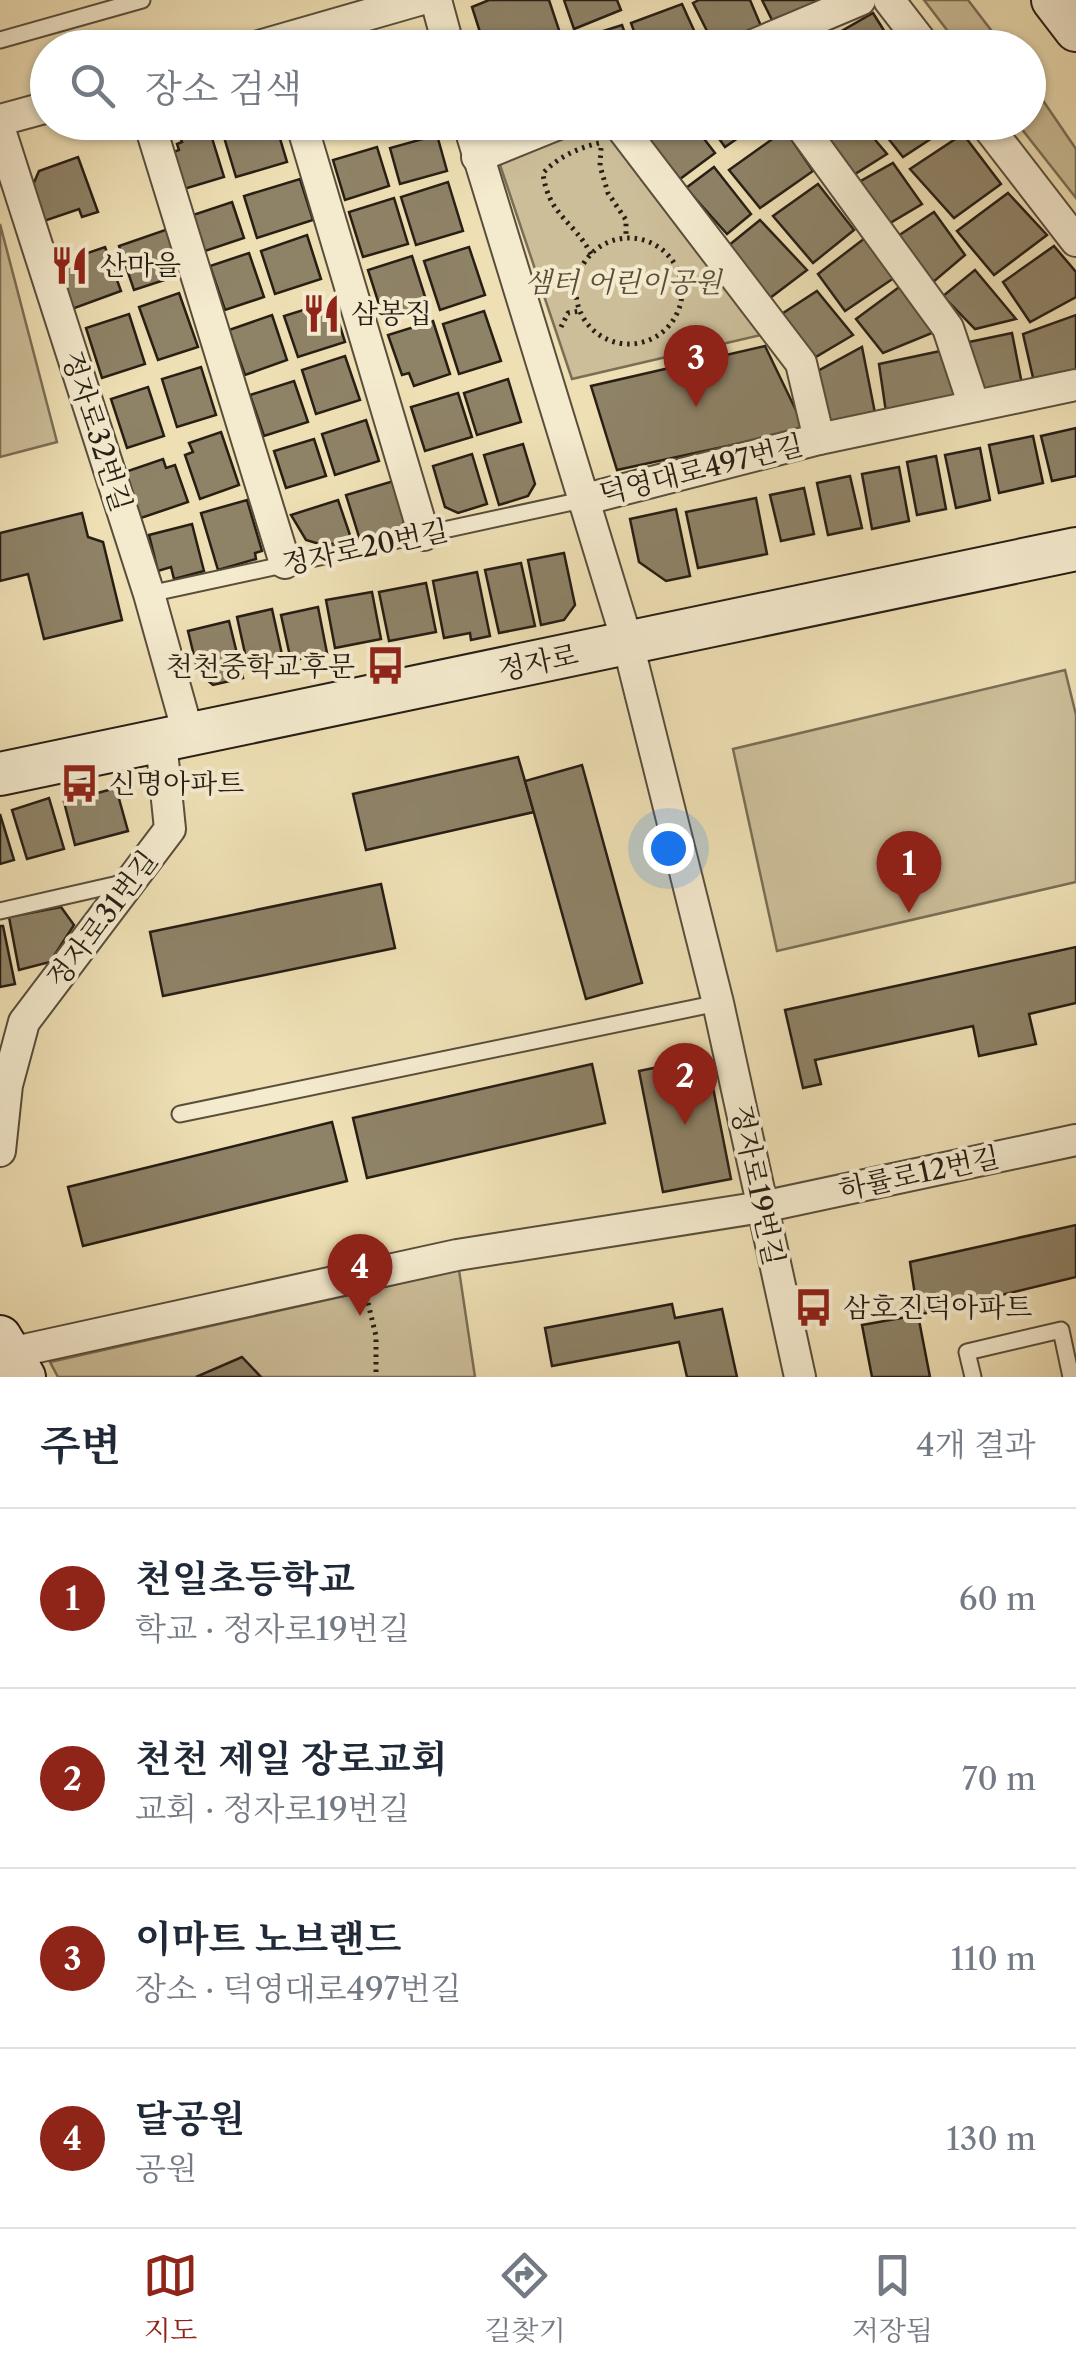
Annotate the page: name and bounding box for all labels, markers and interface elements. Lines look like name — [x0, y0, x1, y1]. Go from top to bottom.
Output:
search box — [30, 30, 1046, 140]
icon: search — [65, 58, 120, 113]
text: 장소 검색 — [145, 65, 302, 112]
restaurant icon: 산마을 — [49, 244, 91, 286]
place label: 산마을 — [100, 248, 181, 282]
park label: 샘터 어린이공원 — [524, 265, 723, 299]
restaurant icon: 삼봉집 — [300, 292, 342, 334]
place label: 삼봉집 — [351, 296, 432, 330]
pin: 3 — [664, 324, 728, 407]
street label: 정자로32번길 — [55, 346, 139, 516]
street label: 덕영대로497번길 — [596, 427, 806, 511]
street label: 정자로20번길 — [279, 513, 451, 581]
street label: 정자로 — [495, 637, 581, 687]
bus stop icon: 천천중학교후문 — [364, 645, 406, 687]
place label: 천천중학교후문 — [166, 649, 355, 683]
bus stop icon: 신명아파트 — [58, 762, 100, 804]
place label: 신명아파트 — [109, 766, 244, 800]
your location — [643, 823, 694, 874]
pin: 1 — [876, 830, 942, 913]
street label: 정자로31번길 — [40, 844, 164, 994]
pin: 2 — [652, 1042, 718, 1125]
street label: 정자로19번길 — [724, 1102, 792, 1268]
street label: 하률로12번길 — [836, 1139, 1002, 1207]
pin: 4 — [328, 1234, 392, 1316]
bus stop icon: 삼호진덕아파트 — [792, 1286, 834, 1328]
place label: 삼호진덕아파트 — [843, 1290, 1032, 1324]
text: 주변 — [40, 1419, 121, 1471]
text: 4개 결과 — [916, 1425, 1036, 1464]
text: 천일초등학교 — [135, 1555, 355, 1602]
text: 1 — [65, 1579, 80, 1618]
text: 60 m — [959, 1579, 1036, 1618]
text: 학교 · 정자로19번길 — [135, 1609, 410, 1648]
text: 천천 제일 장로교회 — [135, 1735, 448, 1782]
text: 2 — [63, 1759, 82, 1798]
text: 70 m — [962, 1759, 1036, 1798]
text: 교회 · 정자로19번길 — [135, 1789, 410, 1828]
text: 이마트 노브랜드 — [135, 1915, 401, 1962]
text: 3 — [63, 1939, 82, 1978]
text: 110 m — [950, 1939, 1036, 1978]
text: 장소 · 덕영대로497번길 — [135, 1969, 461, 2008]
text: 달공원 — [135, 2095, 245, 2142]
text: 4 — [63, 2119, 82, 2158]
text: 130 m — [946, 2119, 1036, 2158]
text: 공원 — [135, 2149, 197, 2188]
tab: 지도 — [143, 2248, 198, 2348]
tab: 길찾기 — [484, 2248, 565, 2348]
tab: 저장됨 — [852, 2248, 933, 2348]

